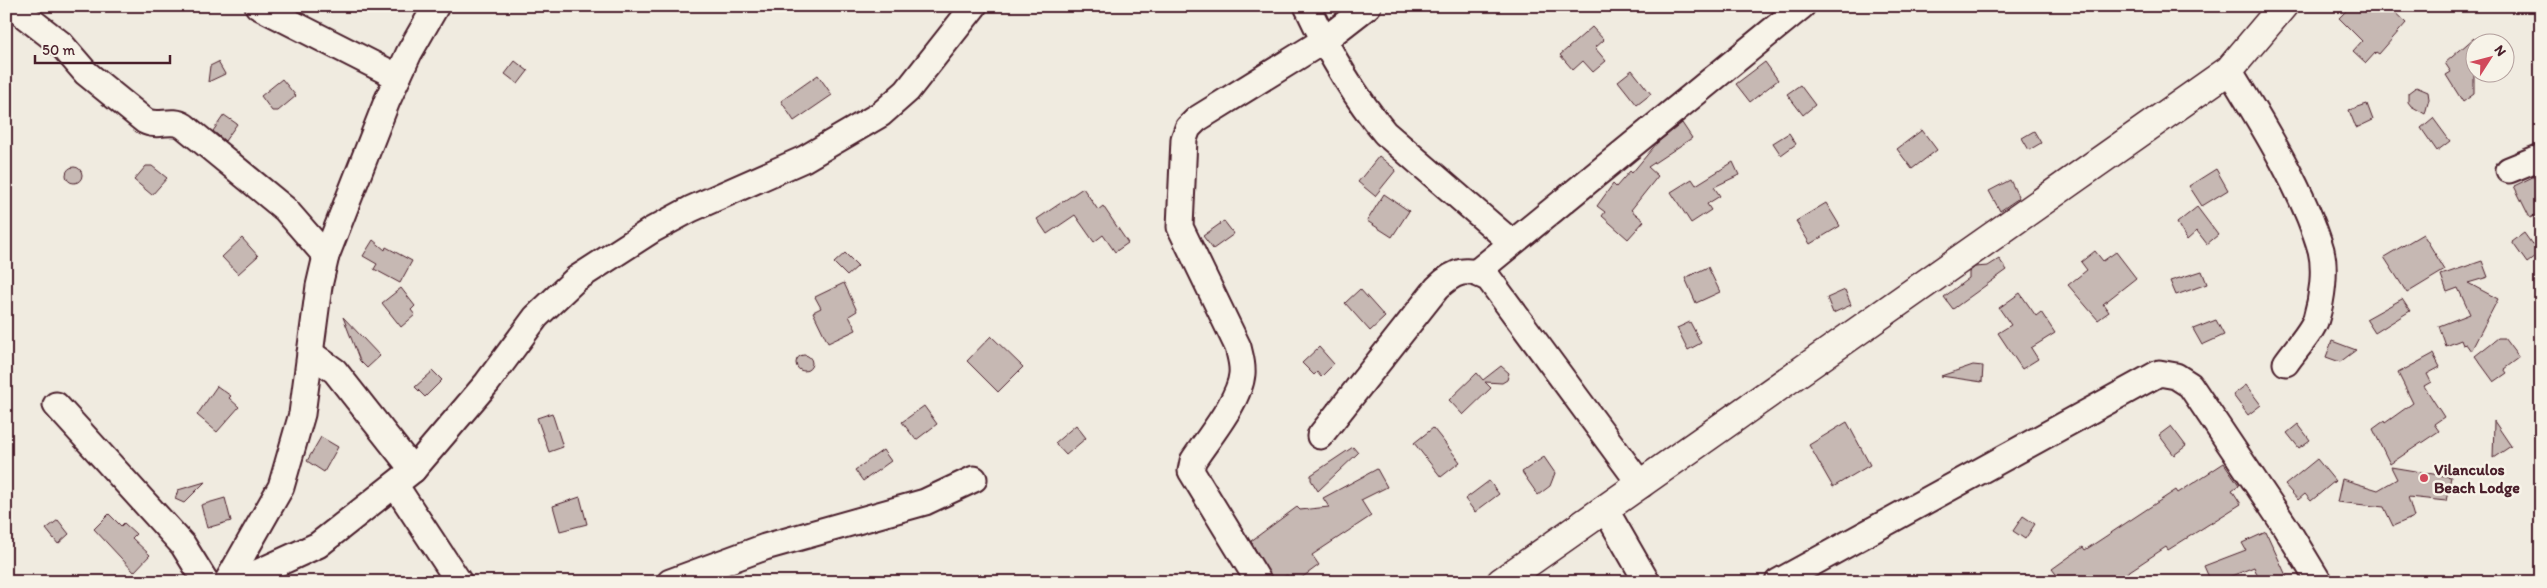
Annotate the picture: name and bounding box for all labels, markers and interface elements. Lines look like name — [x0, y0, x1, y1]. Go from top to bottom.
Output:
scale bar — [35, 32, 170, 64]
north arrow — [2464, 32, 2514, 82]
text: 50 m — [42, 41, 75, 59]
text: N — [2490, 42, 2510, 59]
place label: Vilanculos Beach Lodge — [2434, 460, 2520, 498]
marker: Vilanculos Beach Lodge — [2418, 472, 2430, 484]

